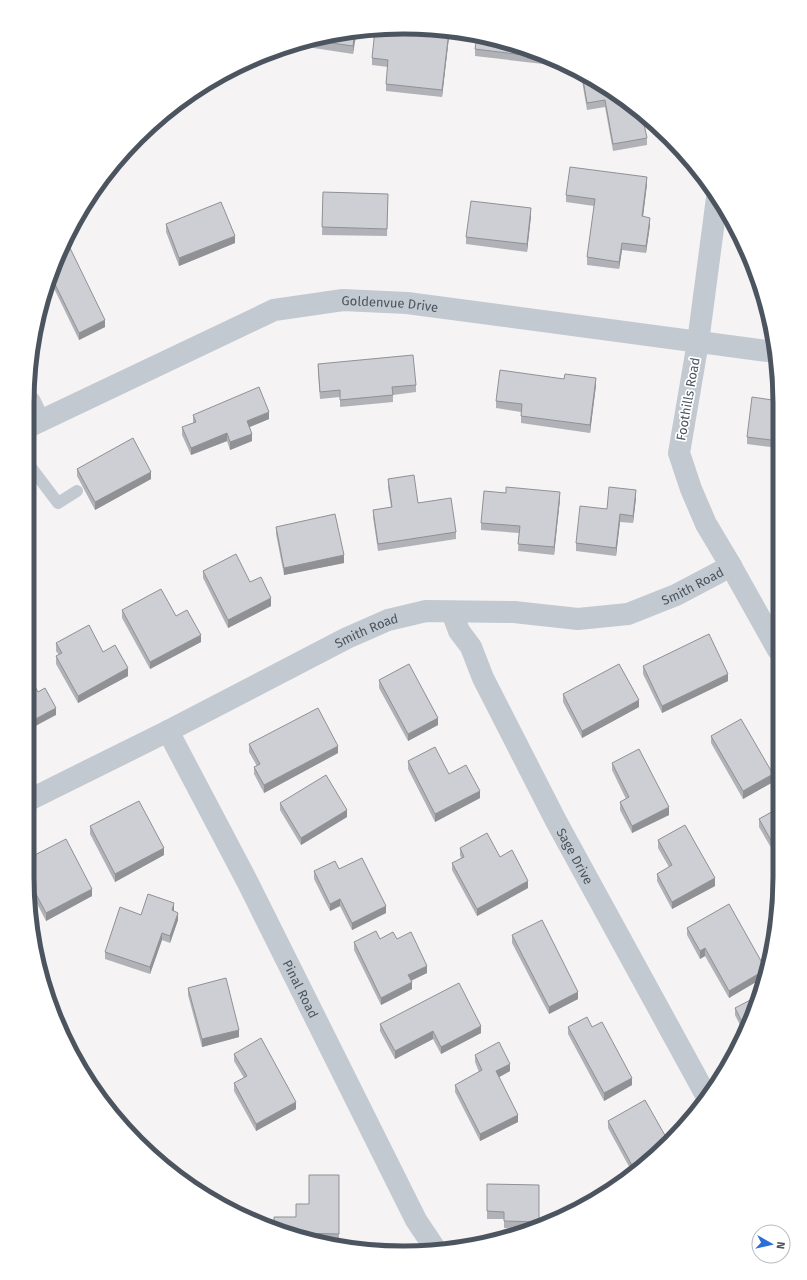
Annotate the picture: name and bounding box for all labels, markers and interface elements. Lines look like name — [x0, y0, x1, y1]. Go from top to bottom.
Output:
street label: Goldenvue Drive — [341, 292, 439, 315]
street label: Foothills Road — [673, 356, 703, 442]
street label: Smith Road — [659, 564, 726, 608]
street label: Smith Road — [332, 610, 399, 651]
street label: Sage Drive — [554, 825, 597, 887]
street label: Pinal Road — [280, 957, 322, 1020]
north arrow — [751, 1224, 791, 1264]
text: N — [773, 1241, 787, 1250]

